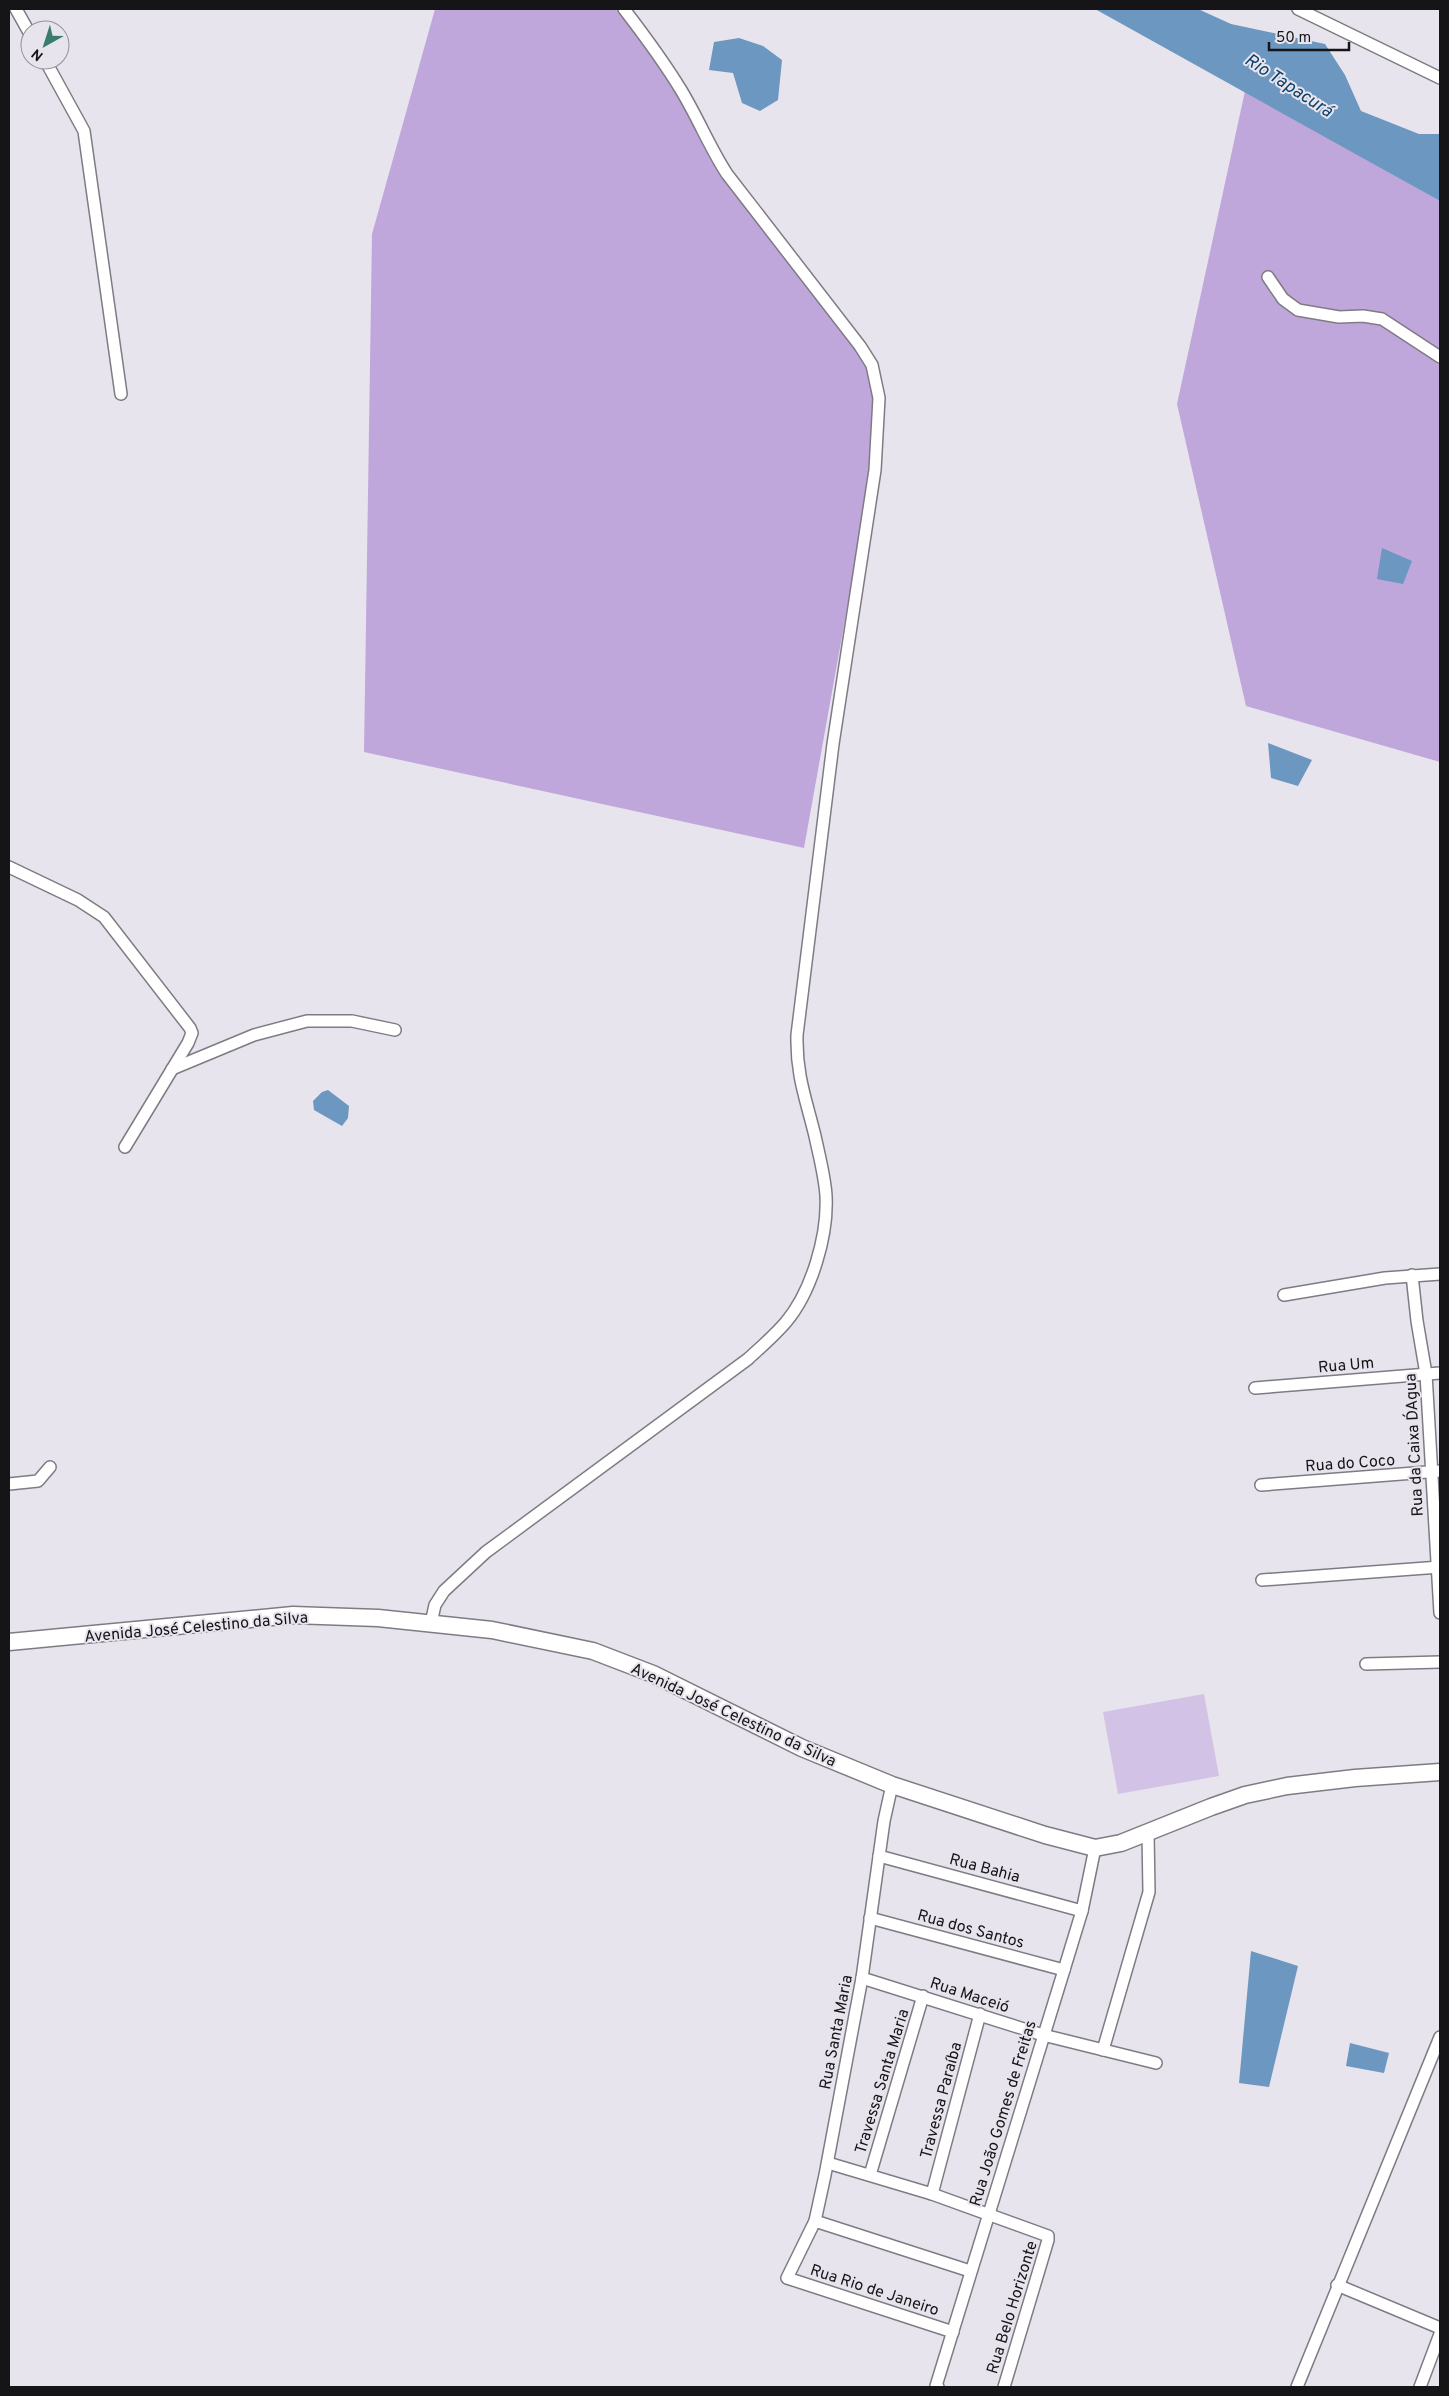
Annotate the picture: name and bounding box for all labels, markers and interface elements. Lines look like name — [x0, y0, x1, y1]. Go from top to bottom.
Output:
north arrow — [20, 20, 70, 70]
scale bar — [1269, 20, 1349, 52]
text: 50 m — [1276, 29, 1311, 48]
text: N — [29, 44, 47, 64]
water label: Rio Tapacurá — [1240, 49, 1338, 124]
street label: Rua Um — [1317, 1354, 1375, 1378]
street label: Rua da Caixa D´Agua — [1399, 1373, 1429, 1517]
street label: Rua do Coco — [1305, 1451, 1396, 1477]
street label: Avenida José Celestino da Silva — [84, 1608, 309, 1648]
street label: Avenida José Celestino da Silva — [627, 1659, 839, 1772]
street label: Rua Bahia — [947, 1850, 1022, 1888]
street label: Rua dos Santos — [915, 1906, 1026, 1954]
street label: Rua Santa Maria — [816, 1973, 858, 2091]
street label: Rua Maceió — [927, 1974, 1012, 2018]
street label: Travessa Santa Maria — [851, 2007, 914, 2156]
street label: Rua João Gomes de Freitas — [966, 2018, 1042, 2209]
street label: Travessa Paraíba — [917, 2040, 967, 2161]
street label: Rua Belo Horizonte — [983, 2239, 1043, 2377]
street label: Rua Rio de Janeiro — [807, 2261, 941, 2321]

